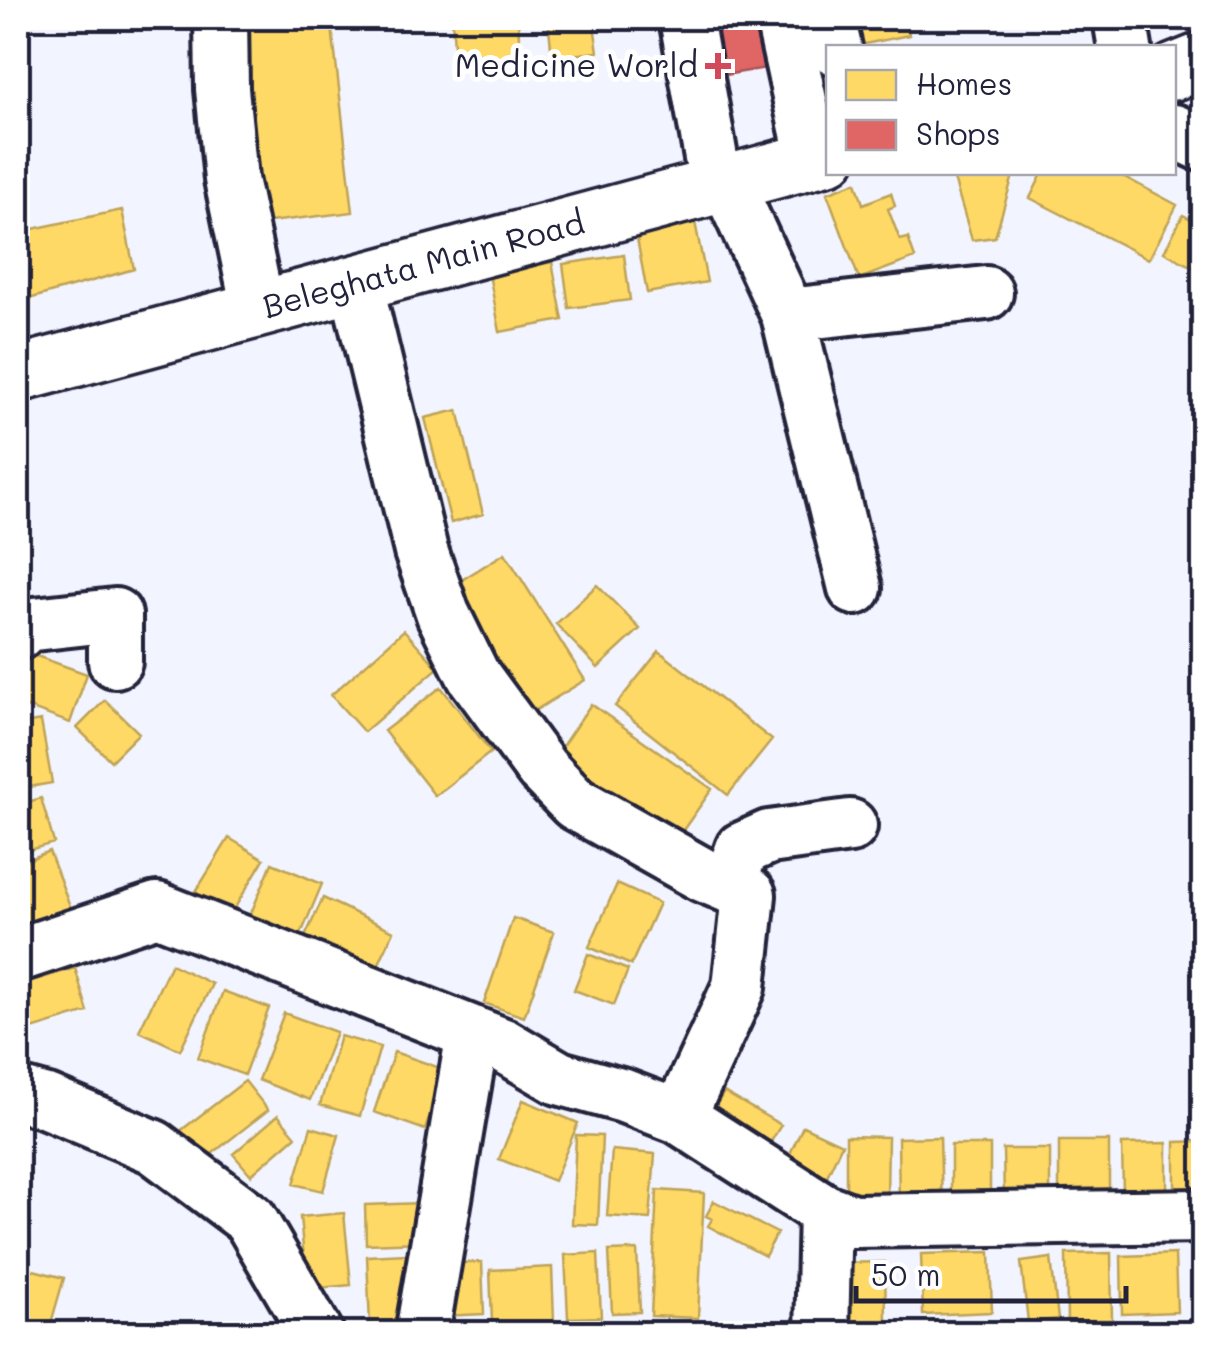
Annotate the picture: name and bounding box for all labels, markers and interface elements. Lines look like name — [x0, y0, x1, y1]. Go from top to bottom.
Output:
place label: Medicine World — [455, 43, 698, 85]
legend — [826, 45, 1176, 175]
marker: Medicine World — [707, 55, 729, 77]
text: Homes — [916, 63, 1012, 103]
text: Shops — [916, 113, 1001, 153]
street label: Beleghata Main Road — [258, 200, 588, 326]
scale bar — [856, 1241, 1126, 1303]
text: 50 m — [871, 1254, 941, 1294]

